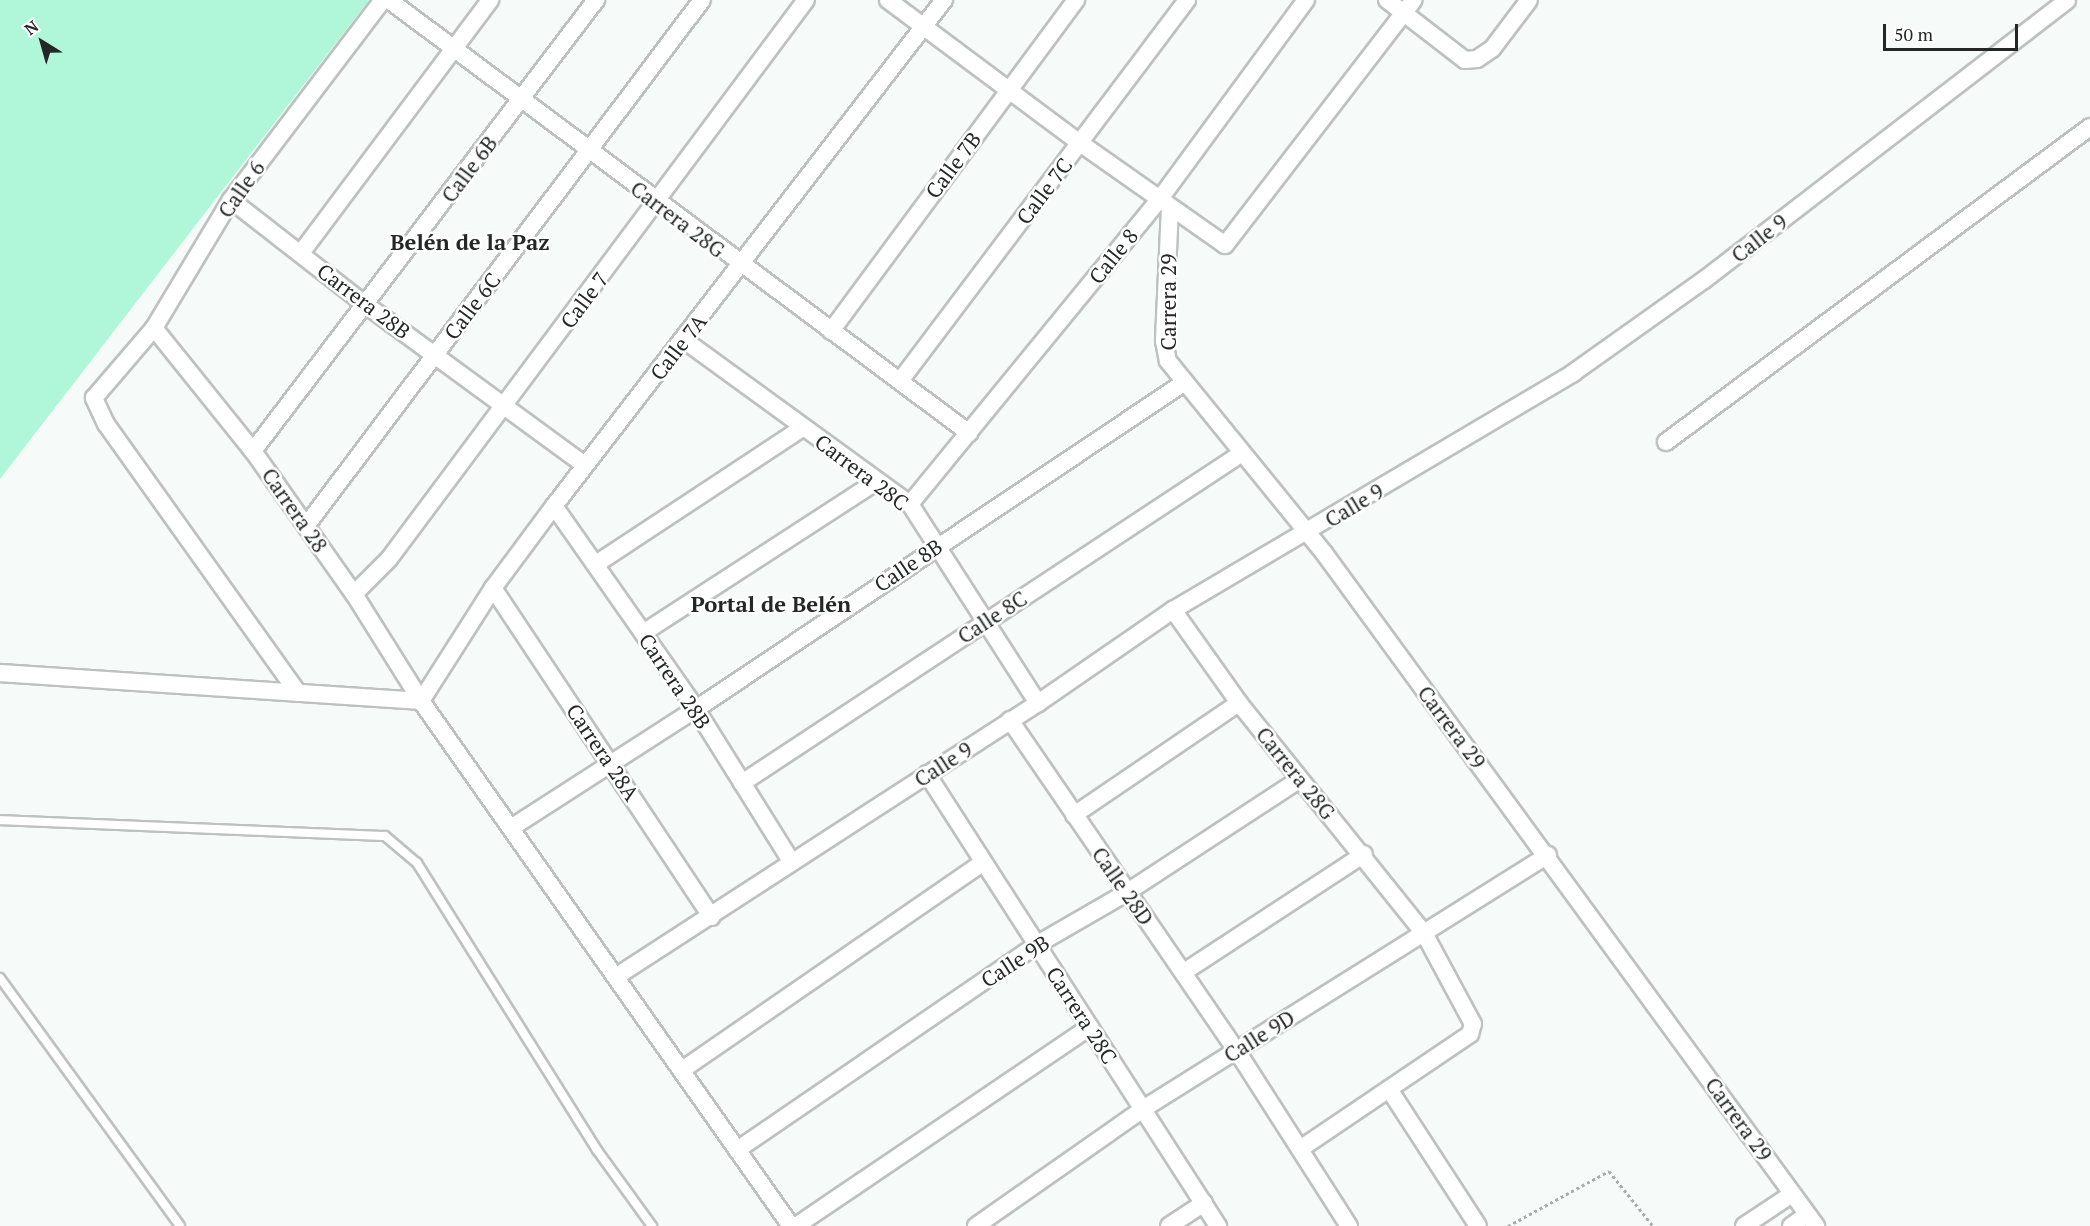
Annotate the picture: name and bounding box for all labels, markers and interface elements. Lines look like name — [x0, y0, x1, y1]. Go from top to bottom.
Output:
north arrow — [12, 12, 72, 72]
scale bar — [1886, 12, 2021, 50]
text: N — [20, 15, 43, 40]
text: 50 m — [1894, 22, 1933, 46]
street label: Calle 7B — [920, 127, 986, 203]
street label: Calle 6B — [436, 131, 502, 207]
street label: Calle 7C — [1011, 153, 1077, 229]
street label: Calle 6 — [212, 156, 270, 222]
street label: Carrera 28G — [626, 175, 730, 263]
street label: Calle 9 — [1726, 208, 1792, 268]
street label: Calle 8 — [1083, 223, 1143, 289]
district label: Belén de la Paz — [390, 229, 550, 255]
street label: Carrera 29 — [1155, 254, 1181, 350]
street label: Carrera 28B — [313, 258, 415, 344]
street label: Calle 7 — [555, 267, 613, 333]
street label: Calle 6C — [439, 268, 505, 344]
street label: Calle 7A — [644, 309, 712, 385]
street label: Carrera 28C — [810, 429, 914, 515]
street label: Carrera 28 — [257, 463, 333, 557]
street label: Calle 9 — [1320, 478, 1388, 532]
street label: Calle 8B — [869, 533, 947, 597]
street label: Calle 8C — [953, 585, 1031, 649]
district label: Portal de Belén — [691, 591, 851, 617]
street label: Carrera 28B — [634, 628, 716, 734]
street label: Carrera 29 — [1413, 681, 1491, 773]
street label: Carrera 28A — [561, 699, 645, 805]
street label: Carrera 28G — [1251, 722, 1341, 824]
street label: Calle 9 — [909, 736, 977, 792]
street label: Calle 28D — [1087, 842, 1159, 930]
street label: Calle 9B — [976, 930, 1054, 992]
street label: Carrera 28C — [1041, 962, 1123, 1068]
street label: Calle 9D — [1219, 1005, 1299, 1067]
street label: Carrera 29 — [1700, 1072, 1778, 1166]

